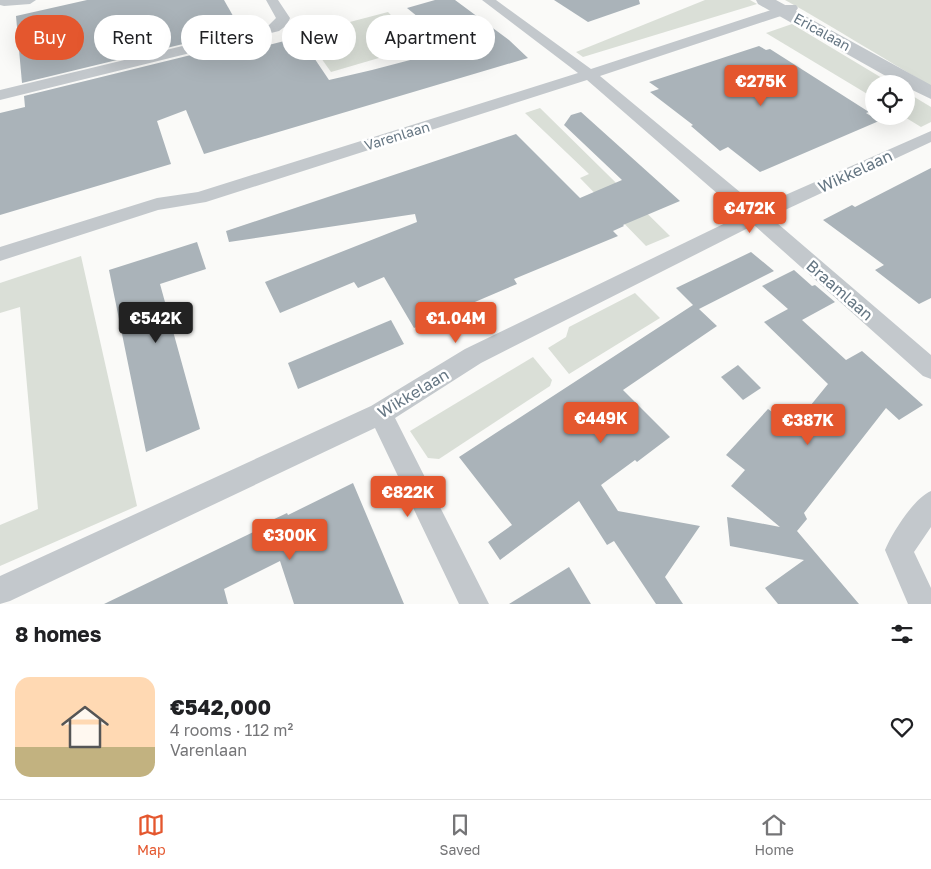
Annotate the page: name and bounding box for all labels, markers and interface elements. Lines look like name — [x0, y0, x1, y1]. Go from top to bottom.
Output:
street label: Ericalaan — [791, 9, 854, 54]
chip: Buy — [15, 15, 84, 60]
chip: Rent — [94, 15, 171, 60]
chip: Filters — [181, 15, 272, 60]
chip: New — [282, 15, 356, 60]
chip: Apartment — [366, 15, 495, 60]
pin: €275K — [726, 64, 796, 107]
text: €275K — [735, 71, 787, 91]
map controls — [865, 75, 915, 125]
button: locate — [865, 75, 915, 125]
street label: Varenlaan — [362, 118, 432, 154]
street label: Wikkelaan — [815, 145, 895, 197]
pin: €472K — [715, 192, 785, 234]
text: €472K — [724, 198, 776, 218]
street label: Braamlaan — [802, 256, 878, 324]
pin: €542K — [121, 302, 191, 344]
pin: €1.04M — [415, 302, 497, 344]
text: €542K — [130, 308, 182, 328]
text: €1.04M — [426, 308, 486, 328]
street label: Wikkelaan — [374, 364, 452, 422]
pin: €449K — [566, 402, 636, 444]
pin: €387K — [773, 404, 843, 446]
text: €449K — [574, 408, 628, 428]
text: €387K — [782, 410, 834, 430]
pin: €822K — [373, 476, 443, 518]
text: €822K — [382, 482, 434, 502]
pin: €300K — [255, 518, 325, 561]
text: €300K — [263, 525, 317, 545]
icon: filters — [888, 620, 916, 648]
text: 8 homes — [15, 621, 102, 647]
text: €542,000 — [170, 694, 271, 720]
icon: home — [55, 697, 115, 757]
icon: heart — [888, 713, 916, 741]
text: 4 rooms · 112 m² — [170, 720, 293, 740]
text: Varenlaan — [170, 740, 247, 760]
tab: Map — [137, 811, 166, 858]
tab: Saved — [440, 811, 480, 858]
tab: Home — [754, 811, 794, 858]

